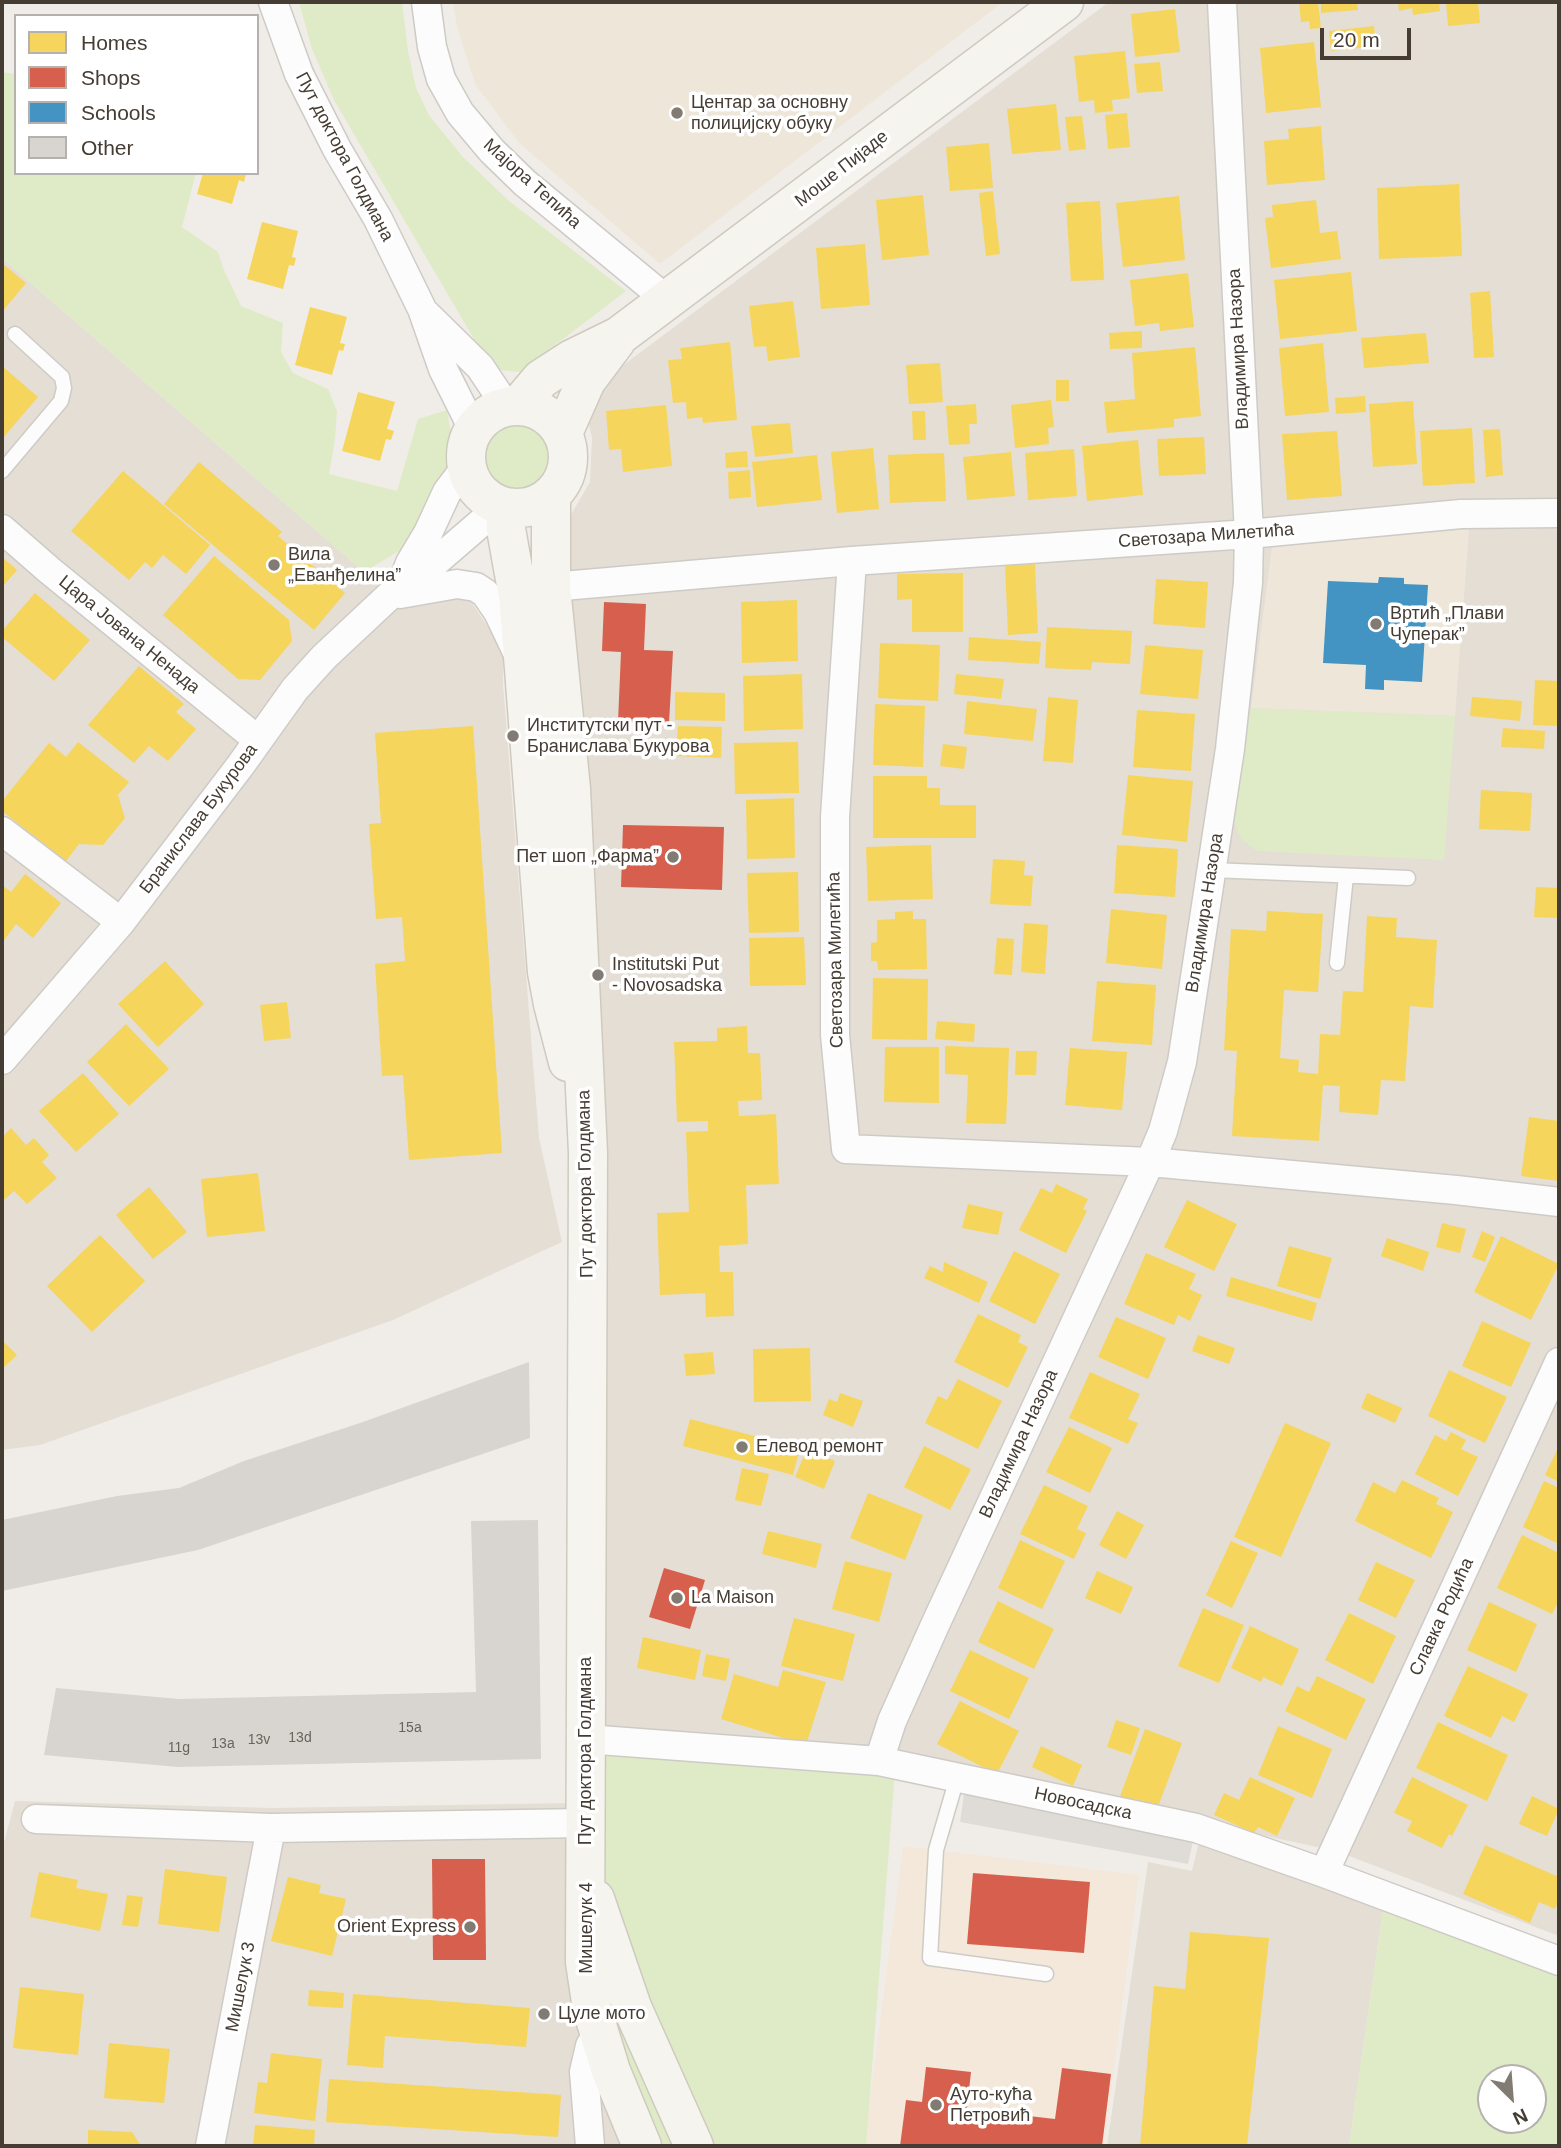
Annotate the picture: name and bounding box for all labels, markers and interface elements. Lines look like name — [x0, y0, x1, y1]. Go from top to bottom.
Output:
legend — [14, 14, 259, 175]
scale bar — [1323, 14, 1414, 58]
text: 20 m — [1333, 28, 1380, 51]
text: Homes — [81, 31, 148, 54]
text: Shops — [81, 66, 141, 89]
street label: Пут доктора Голдмана — [290, 69, 398, 245]
place label: Центар за основну полицијску обуку — [691, 92, 848, 134]
text: Schools — [81, 101, 156, 124]
marker: Центар за основну полицијску обуку — [669, 105, 685, 121]
street label: Моше Пијаде — [791, 126, 893, 212]
street label: Мајора Тепића — [479, 134, 585, 234]
text: Other — [81, 136, 134, 159]
street label: Владимира Назора — [1224, 268, 1254, 430]
street label: Светозара Милетића — [1117, 519, 1295, 553]
place label: Вила „Еванђелина” — [288, 544, 401, 586]
marker: Вила „Еванђелина” — [266, 557, 282, 573]
street label: Цара Јована Ненада — [54, 571, 204, 699]
place label: Вртић „Плави Чуперак” — [1390, 603, 1504, 646]
marker: Вртић „Плави Чуперак” — [1368, 616, 1384, 632]
place label: Институтски пут - Бранислава Букурова — [527, 715, 709, 758]
marker: Институтски пут - Бранислава Букурова — [505, 728, 521, 744]
street label: Бранислава Букурова — [135, 740, 263, 898]
street label: Владимира Назора — [1182, 832, 1228, 994]
place label: Пет шоп „Фарма” — [516, 846, 659, 868]
marker: Пет шоп „Фарма” — [665, 849, 681, 865]
street label: Светозара Милетића — [824, 872, 848, 1048]
place label: Institutski Put - Novosadska — [612, 954, 722, 996]
marker: Institutski Put - Novosadska — [590, 967, 606, 983]
street label: Пут доктора Голдмана — [574, 1090, 598, 1278]
street label: Владимира Назора — [975, 1366, 1063, 1522]
place label: Елевод ремонт — [756, 1436, 884, 1458]
marker: Елевод ремонт — [734, 1439, 750, 1455]
street label: Славка Родића — [1405, 1555, 1479, 1679]
place label: La Maison — [691, 1587, 774, 1609]
marker: La Maison — [669, 1590, 685, 1606]
street label: Пут доктора Голдмана — [575, 1657, 597, 1845]
house number: 15a — [398, 1720, 422, 1736]
house number: 13d — [288, 1730, 312, 1746]
house number: 13v — [248, 1732, 270, 1748]
house number: 13a — [211, 1736, 235, 1752]
house number: 11g — [168, 1740, 190, 1756]
street label: Новосадска — [1032, 1783, 1134, 1825]
street label: Мишелук 4 — [576, 1882, 598, 1974]
place label: Orient Express — [337, 1916, 456, 1938]
marker: Orient Express — [462, 1919, 478, 1935]
street label: Мишелук 3 — [222, 1940, 260, 2034]
place label: Цуле мото — [558, 2003, 645, 2025]
marker: Цуле мото — [536, 2006, 552, 2022]
north arrow — [1477, 2064, 1547, 2134]
place label: Ауто-кућа Петровић — [950, 2084, 1032, 2126]
marker: Ауто-кућа Петровић — [928, 2097, 944, 2113]
text: N — [1510, 2104, 1531, 2129]

